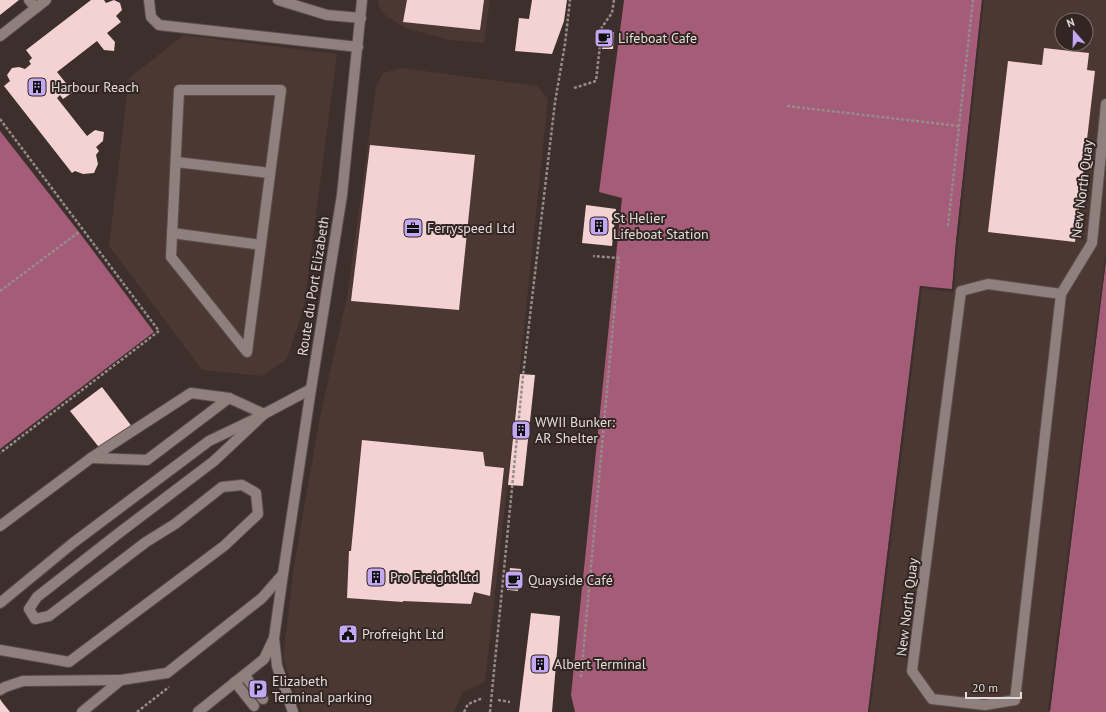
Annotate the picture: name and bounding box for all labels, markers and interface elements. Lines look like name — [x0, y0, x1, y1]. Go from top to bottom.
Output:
north arrow — [1054, 12, 1094, 52]
text: N — [1065, 15, 1076, 30]
cafe icon: Lifeboat Cafe — [593, 27, 615, 49]
place label: Lifeboat Cafe — [618, 29, 697, 47]
building icon: Harbour Reach — [26, 76, 48, 98]
place label: Harbour Reach — [51, 78, 139, 96]
street label: New North Quay — [1067, 138, 1097, 239]
place label: St Helier Lifeboat Station — [613, 209, 709, 243]
street label: Route du Port Elizabeth — [293, 215, 333, 357]
building icon: St Helier Lifeboat Station — [588, 215, 610, 237]
office icon: Ferryspeed Ltd — [402, 217, 424, 239]
place label: Ferryspeed Ltd — [427, 219, 515, 237]
place label: WWII Bunker: AR Shelter — [535, 413, 615, 447]
building icon: WWII Bunker: AR Shelter — [510, 419, 532, 441]
street label: New North Quay — [892, 556, 922, 657]
building icon: Pro Freight Ltd — [365, 566, 387, 588]
place label: Pro Freight Ltd — [390, 568, 479, 586]
cafe icon: Quayside Café — [503, 569, 525, 591]
place label: Quayside Café — [528, 571, 613, 589]
public building icon: Profreight Ltd — [337, 623, 359, 645]
place label: Profreight Ltd — [362, 625, 444, 643]
building icon: Albert Terminal — [529, 653, 551, 675]
place label: Albert Terminal — [554, 655, 646, 673]
place label: Elizabeth Terminal parking — [272, 672, 372, 706]
scale bar — [966, 674, 1021, 700]
parking icon: Elizabeth Terminal parking — [247, 678, 269, 700]
text: 20 m — [972, 680, 998, 695]

